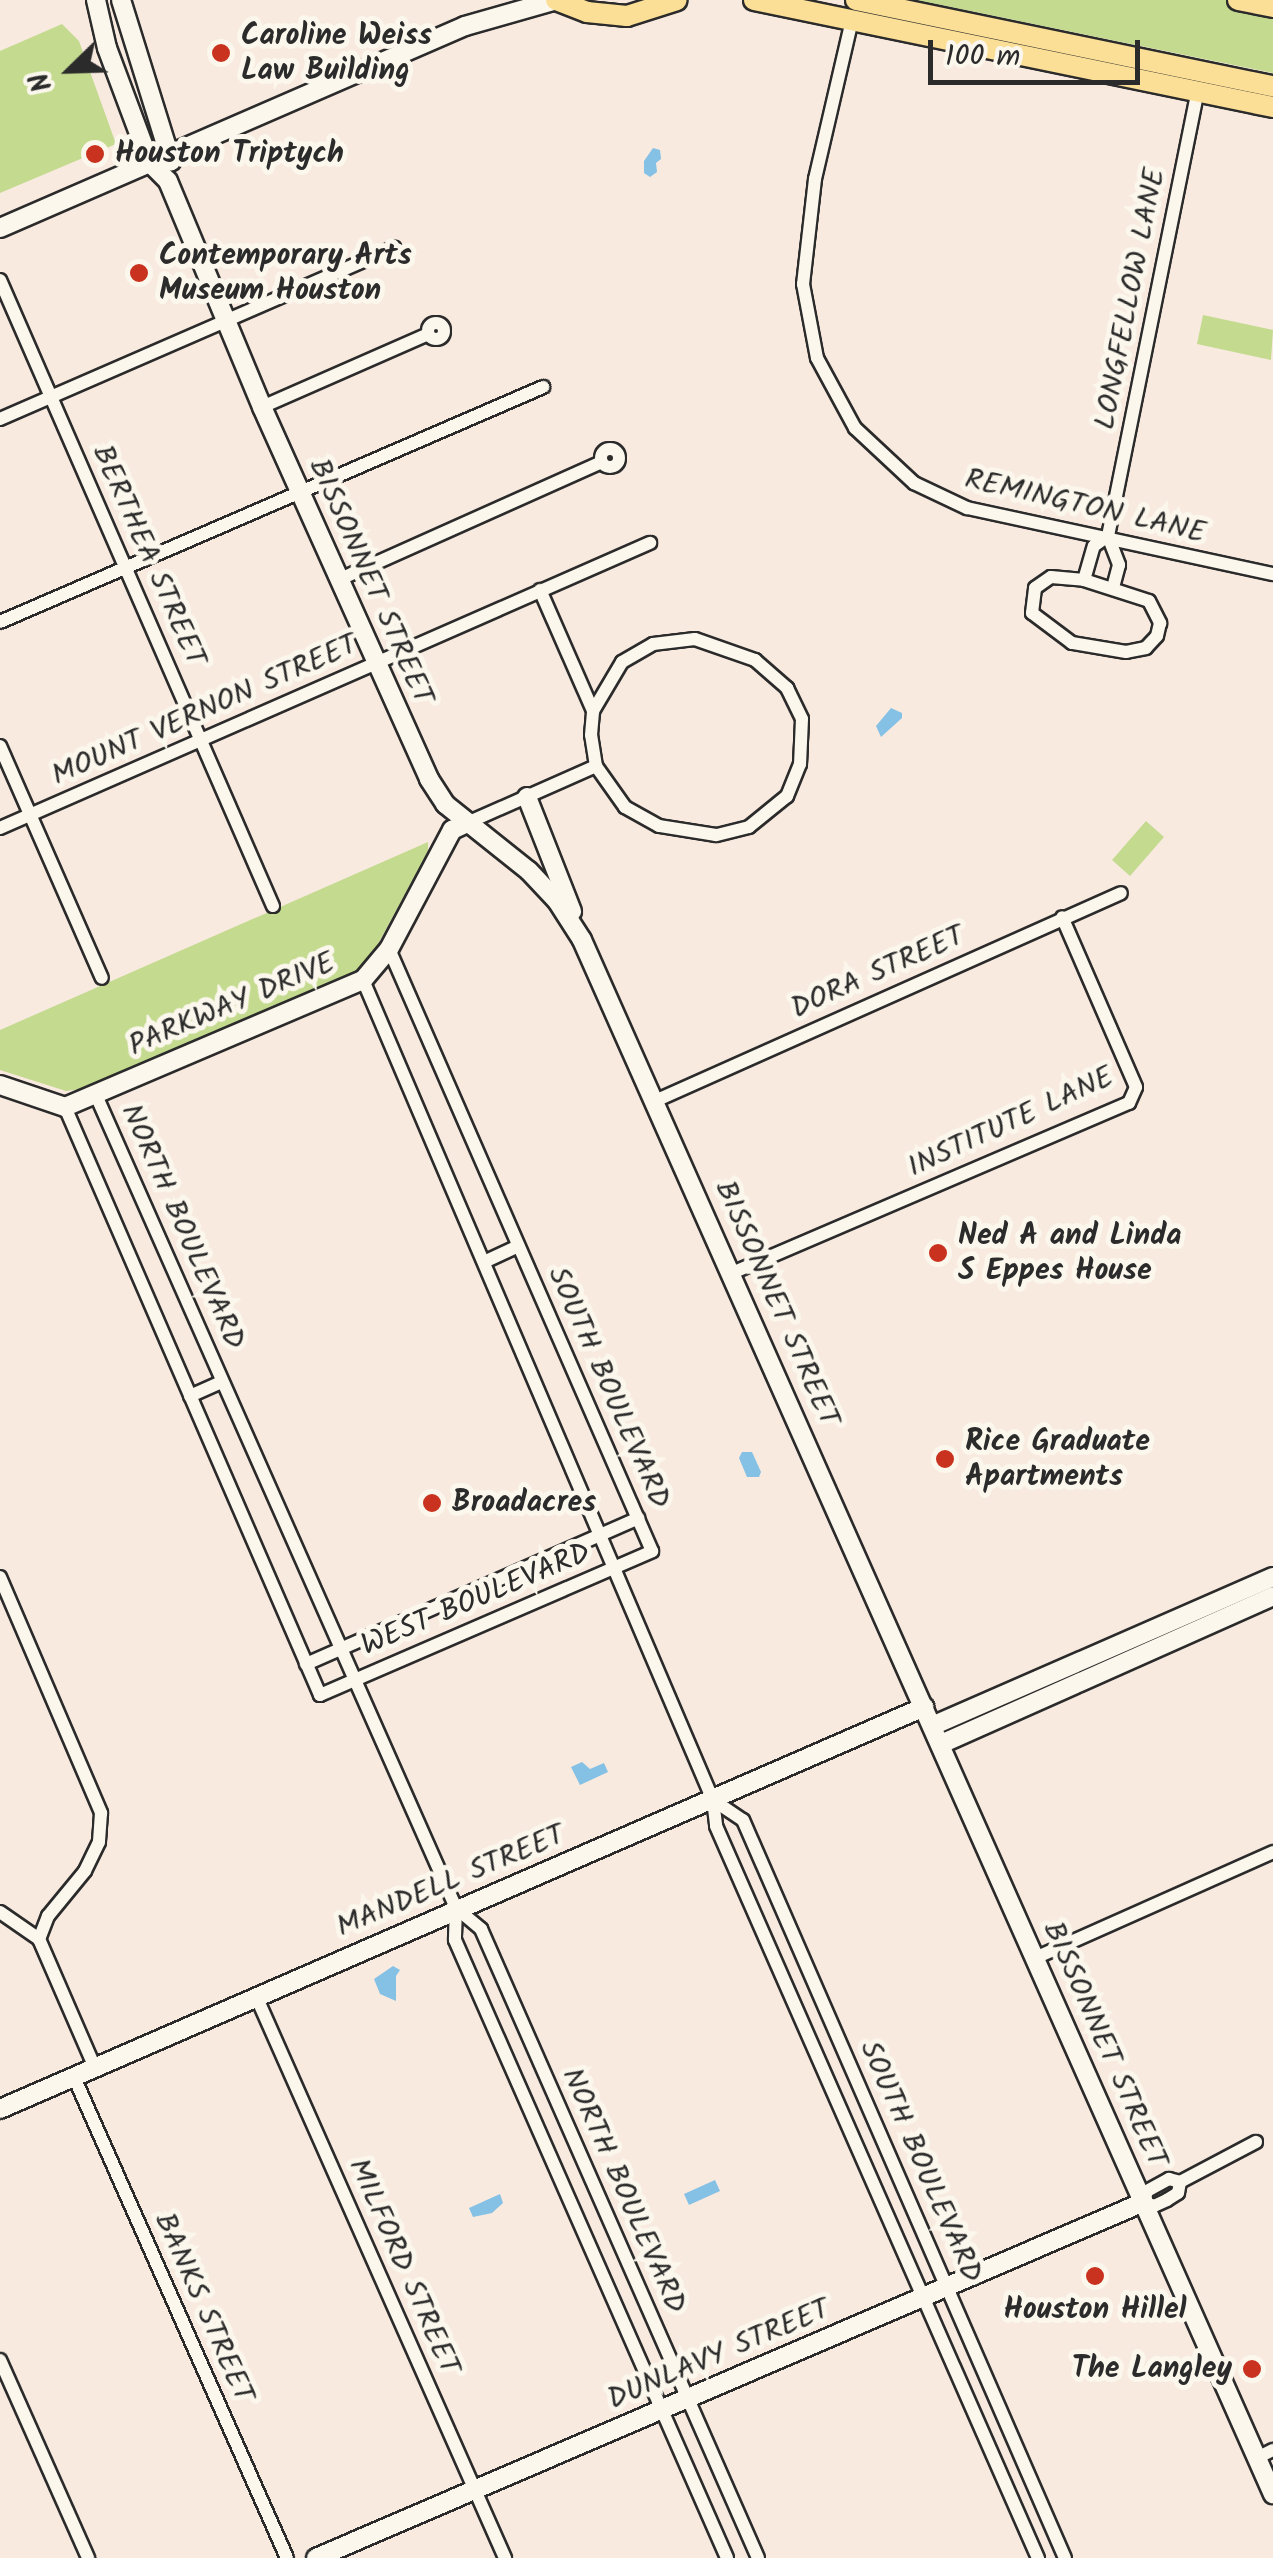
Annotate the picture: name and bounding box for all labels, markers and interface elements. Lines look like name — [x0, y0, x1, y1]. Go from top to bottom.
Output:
place label: Caroline Weiss Law Building — [241, 18, 432, 88]
north arrow — [20, 20, 120, 120]
scale bar — [933, 20, 1146, 82]
text: 100 m — [945, 33, 1020, 81]
marker: Caroline Weiss Law Building — [210, 42, 232, 64]
text: N — [18, 65, 66, 99]
place label: Houston Triptych — [115, 136, 344, 172]
marker: Houston Triptych — [84, 143, 106, 165]
street label: LONGFELLOW LANE — [1088, 165, 1174, 433]
place label: Contemporary Arts Museum Houston — [159, 238, 412, 308]
marker: Contemporary Arts Museum Houston — [128, 262, 150, 284]
street label: BERTHEA STREET — [83, 440, 213, 672]
street label: BISSONNET STREET — [300, 453, 440, 711]
street label: REMINGTON LANE — [961, 462, 1209, 552]
street label: MOUNT VERNON STREET — [46, 627, 364, 795]
street label: DORA STREET — [786, 919, 970, 1027]
street label: PARKWAY DRIVE — [124, 945, 340, 1065]
street label: INSTITUTE LANE — [902, 1060, 1120, 1186]
street label: NORTH BOULEVARD — [112, 1099, 252, 1355]
street label: BISSONNET STREET — [706, 1175, 846, 1433]
place label: Ned A and Linda S Eppes House — [958, 1218, 1182, 1288]
marker: Ned A and Linda S Eppes House — [927, 1242, 949, 1264]
street label: SOUTH BOULEVARD — [539, 1262, 677, 1514]
place label: Rice Graduate Apartments — [965, 1424, 1150, 1494]
marker: Rice Graduate Apartments — [934, 1448, 956, 1470]
place label: Broadacres — [452, 1485, 596, 1521]
marker: Broadacres — [421, 1492, 443, 1514]
street label: WEST BOULEVARD — [356, 1535, 596, 1665]
street label: MANDELL STREET — [331, 1818, 571, 1946]
street label: BISSONNET STREET — [1034, 1916, 1174, 2174]
street label: SOUTH BOULEVARD — [851, 2036, 989, 2288]
street label: NORTH BOULEVARD — [553, 2063, 693, 2319]
street label: MILFORD STREET — [339, 2153, 467, 2381]
street label: BANKS STREET — [145, 2207, 261, 2409]
marker: Houston Hillel — [1084, 2265, 1106, 2287]
street label: DUNLAVY STREET — [602, 2292, 836, 2418]
place label: Houston Hillel — [1003, 2292, 1187, 2328]
place label: The Langley — [1072, 2351, 1232, 2387]
marker: The Langley — [1241, 2358, 1263, 2380]

